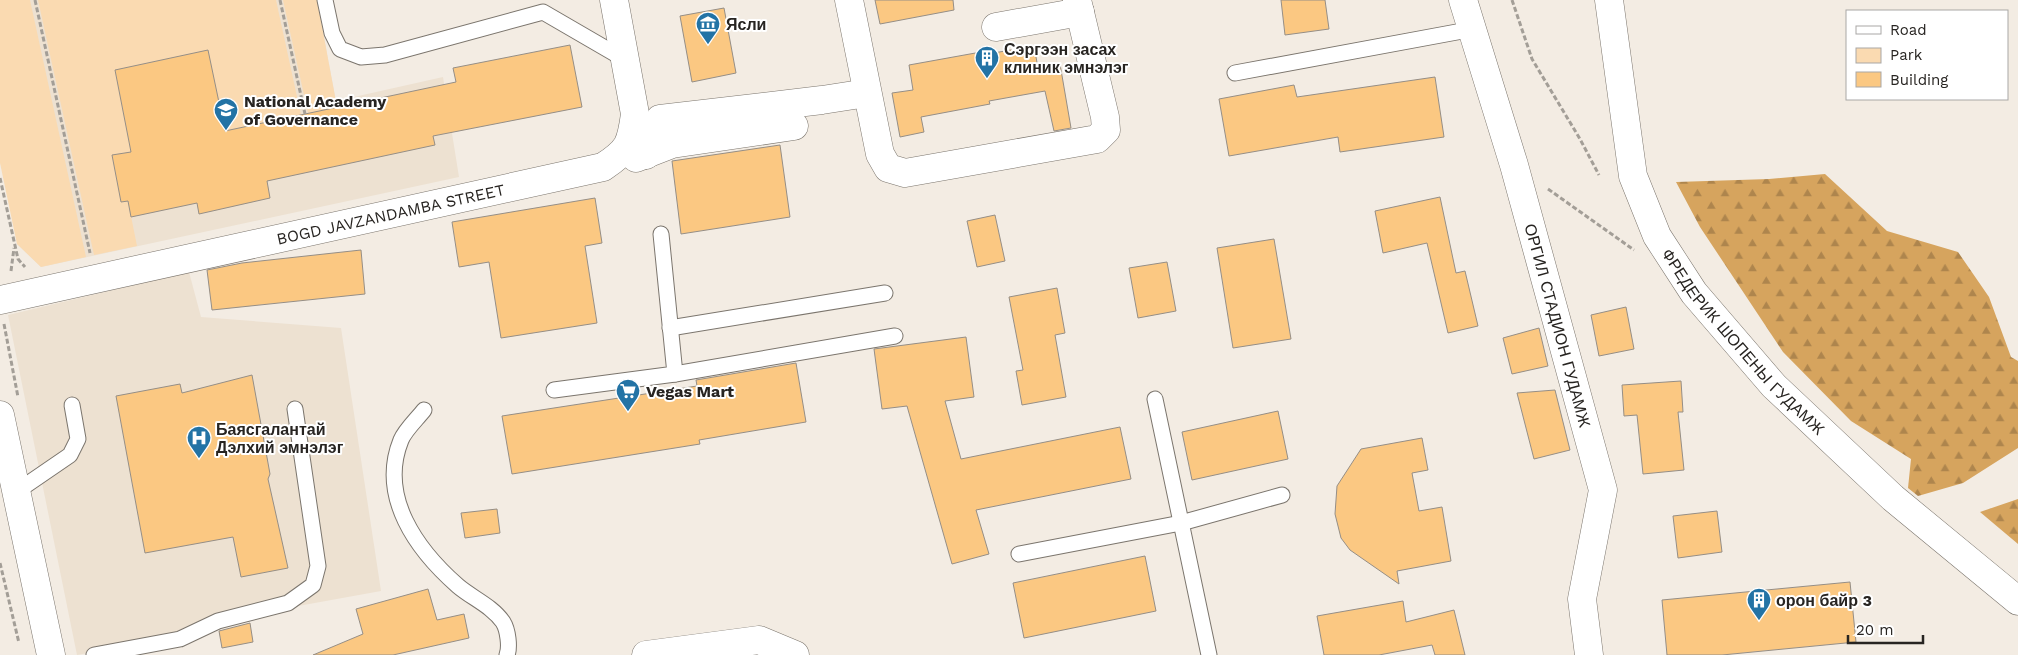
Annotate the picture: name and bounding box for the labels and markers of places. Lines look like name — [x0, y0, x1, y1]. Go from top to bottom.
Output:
museum icon: Ясли — [695, 11, 721, 45]
place label: Ясли — [726, 15, 766, 34]
place label: Сэргээн засах клиник эмнэлэг — [1004, 40, 1129, 77]
building icon: Сэргээн засах клиник эмнэлэг — [974, 45, 1000, 79]
place label: National Academy of Governance — [244, 92, 387, 129]
school or university icon: National Academy of Governance — [213, 97, 239, 131]
supermarket icon: Vegas Mart — [615, 378, 641, 412]
place label: Vegas Mart — [646, 382, 734, 401]
place label: Баясгалантай Дэлхий эмнэлэг — [216, 420, 344, 457]
hospital icon: Баясгалантай Дэлхий эмнэлэг — [186, 425, 212, 459]
building icon: орон байр 3 — [1746, 587, 1772, 621]
place label: орон байр 3 — [1776, 591, 1872, 610]

